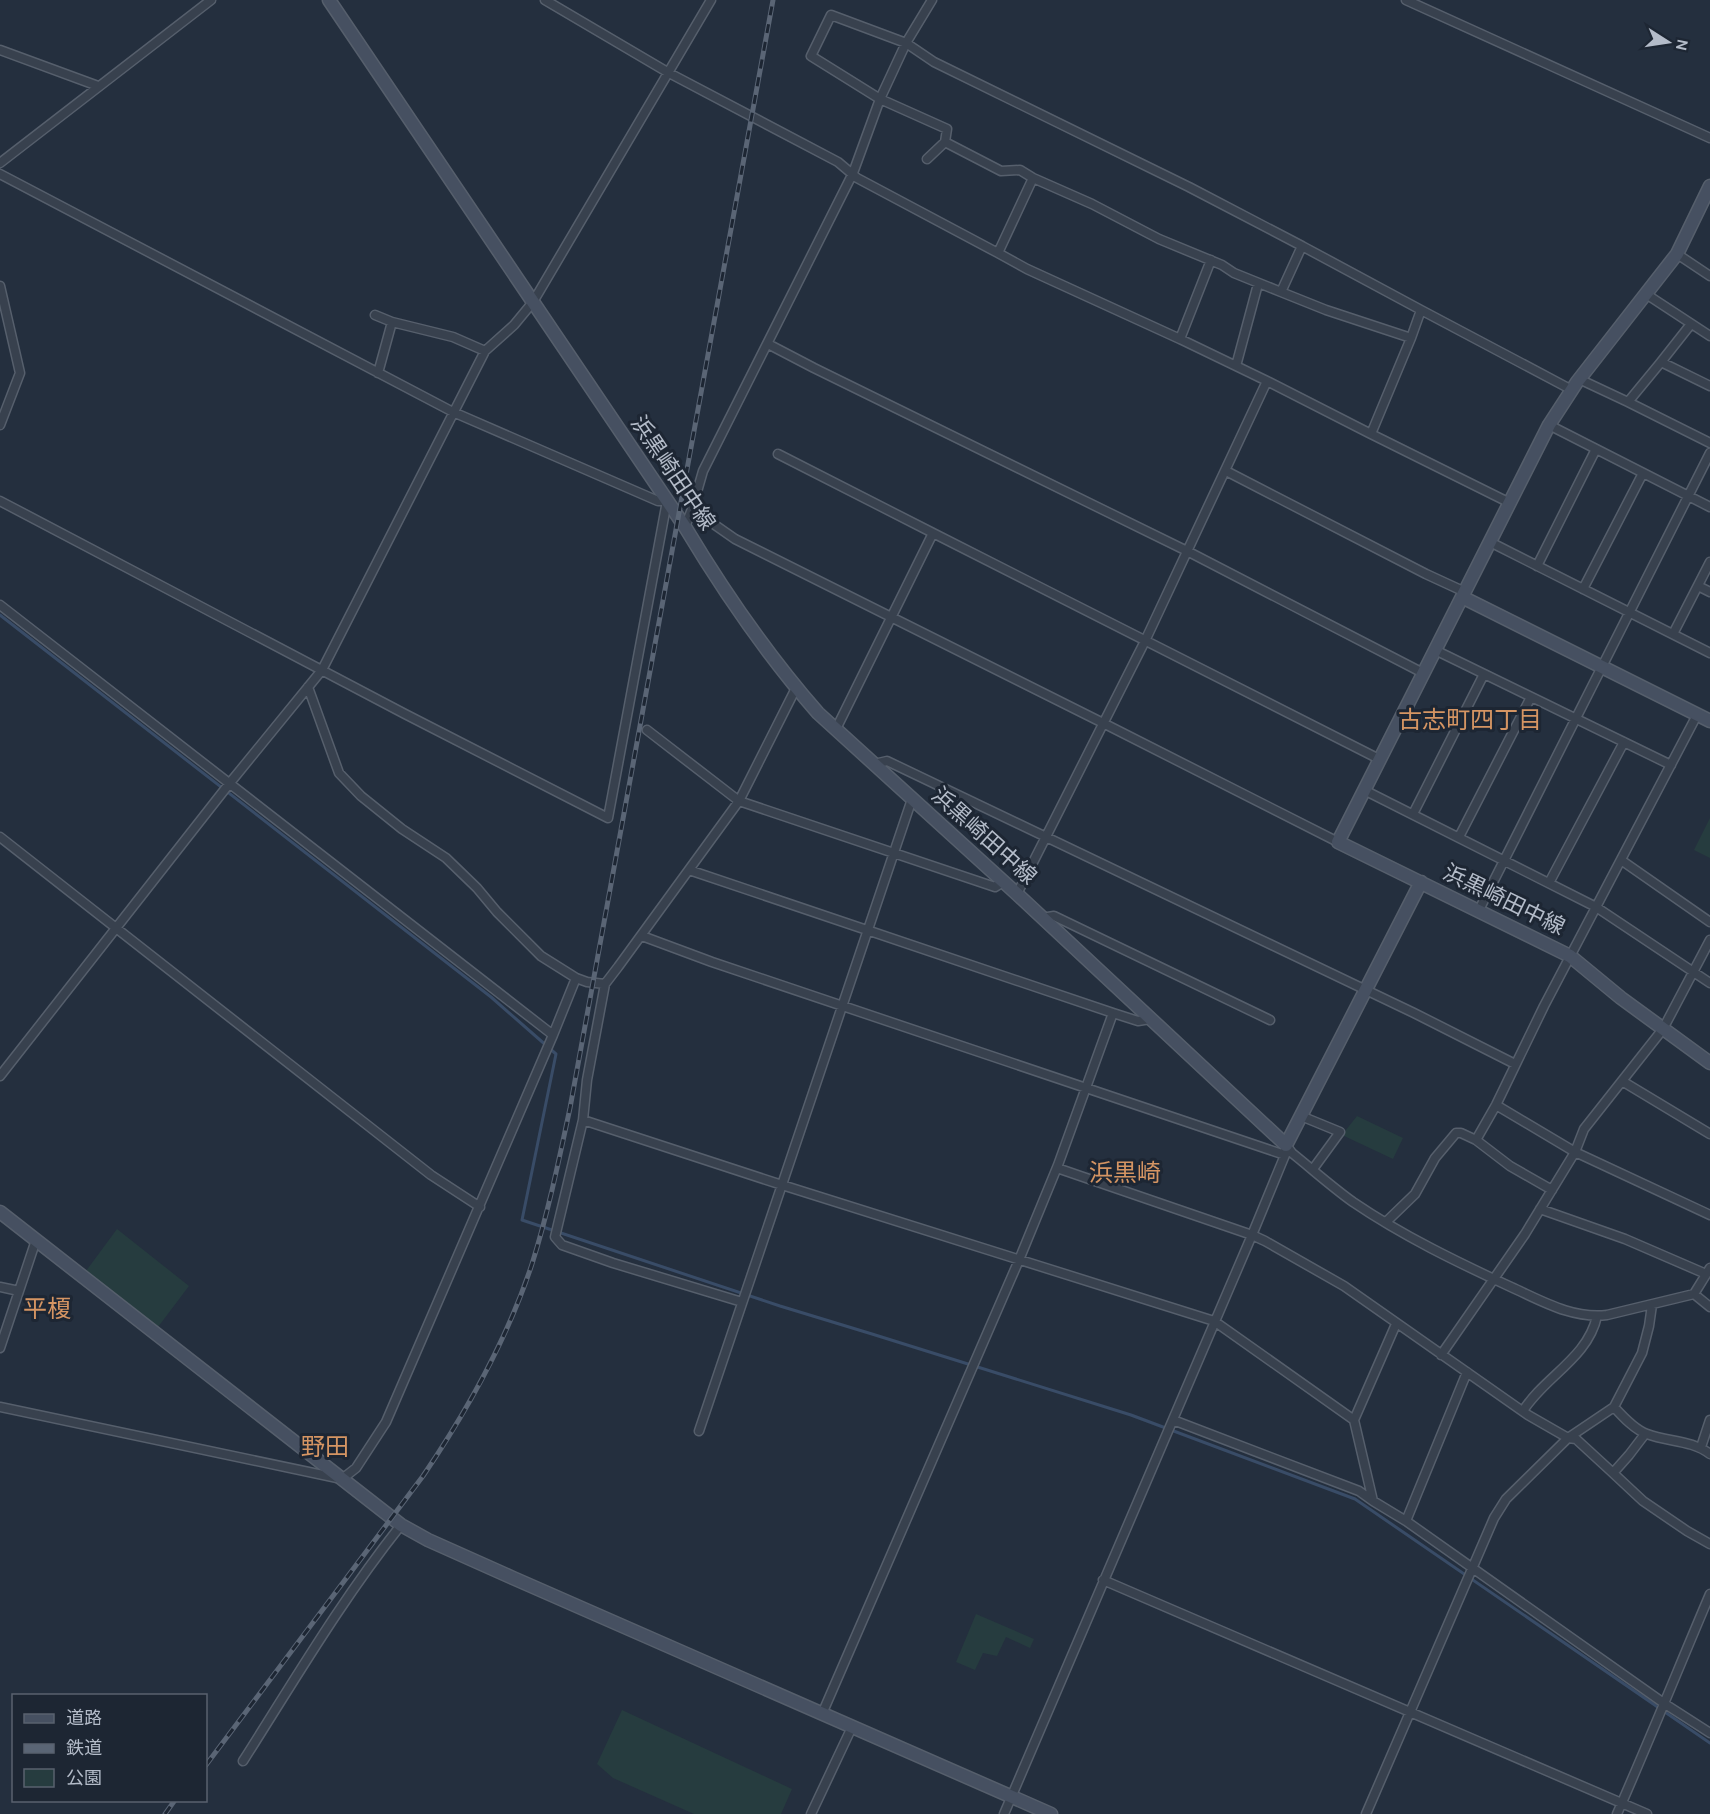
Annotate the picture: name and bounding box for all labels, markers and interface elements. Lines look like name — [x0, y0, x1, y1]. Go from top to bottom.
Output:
north arrow — [1638, 12, 1698, 72]
text: N — [1672, 37, 1693, 53]
street label: 浜黒崎田中線 — [625, 411, 721, 535]
district label: 古志町四丁目 — [1398, 706, 1542, 734]
street label: 浜黒崎田中線 — [926, 782, 1042, 890]
street label: 浜黒崎田中線 — [1439, 859, 1569, 941]
district label: 浜黒崎 — [1089, 1159, 1161, 1187]
district label: 平榎 — [23, 1295, 71, 1323]
district label: 野田 — [301, 1433, 349, 1461]
legend — [12, 1694, 207, 1802]
text: 道路 — [66, 1707, 102, 1729]
text: 鉄道 — [66, 1737, 102, 1759]
text: 公園 — [66, 1767, 102, 1789]

